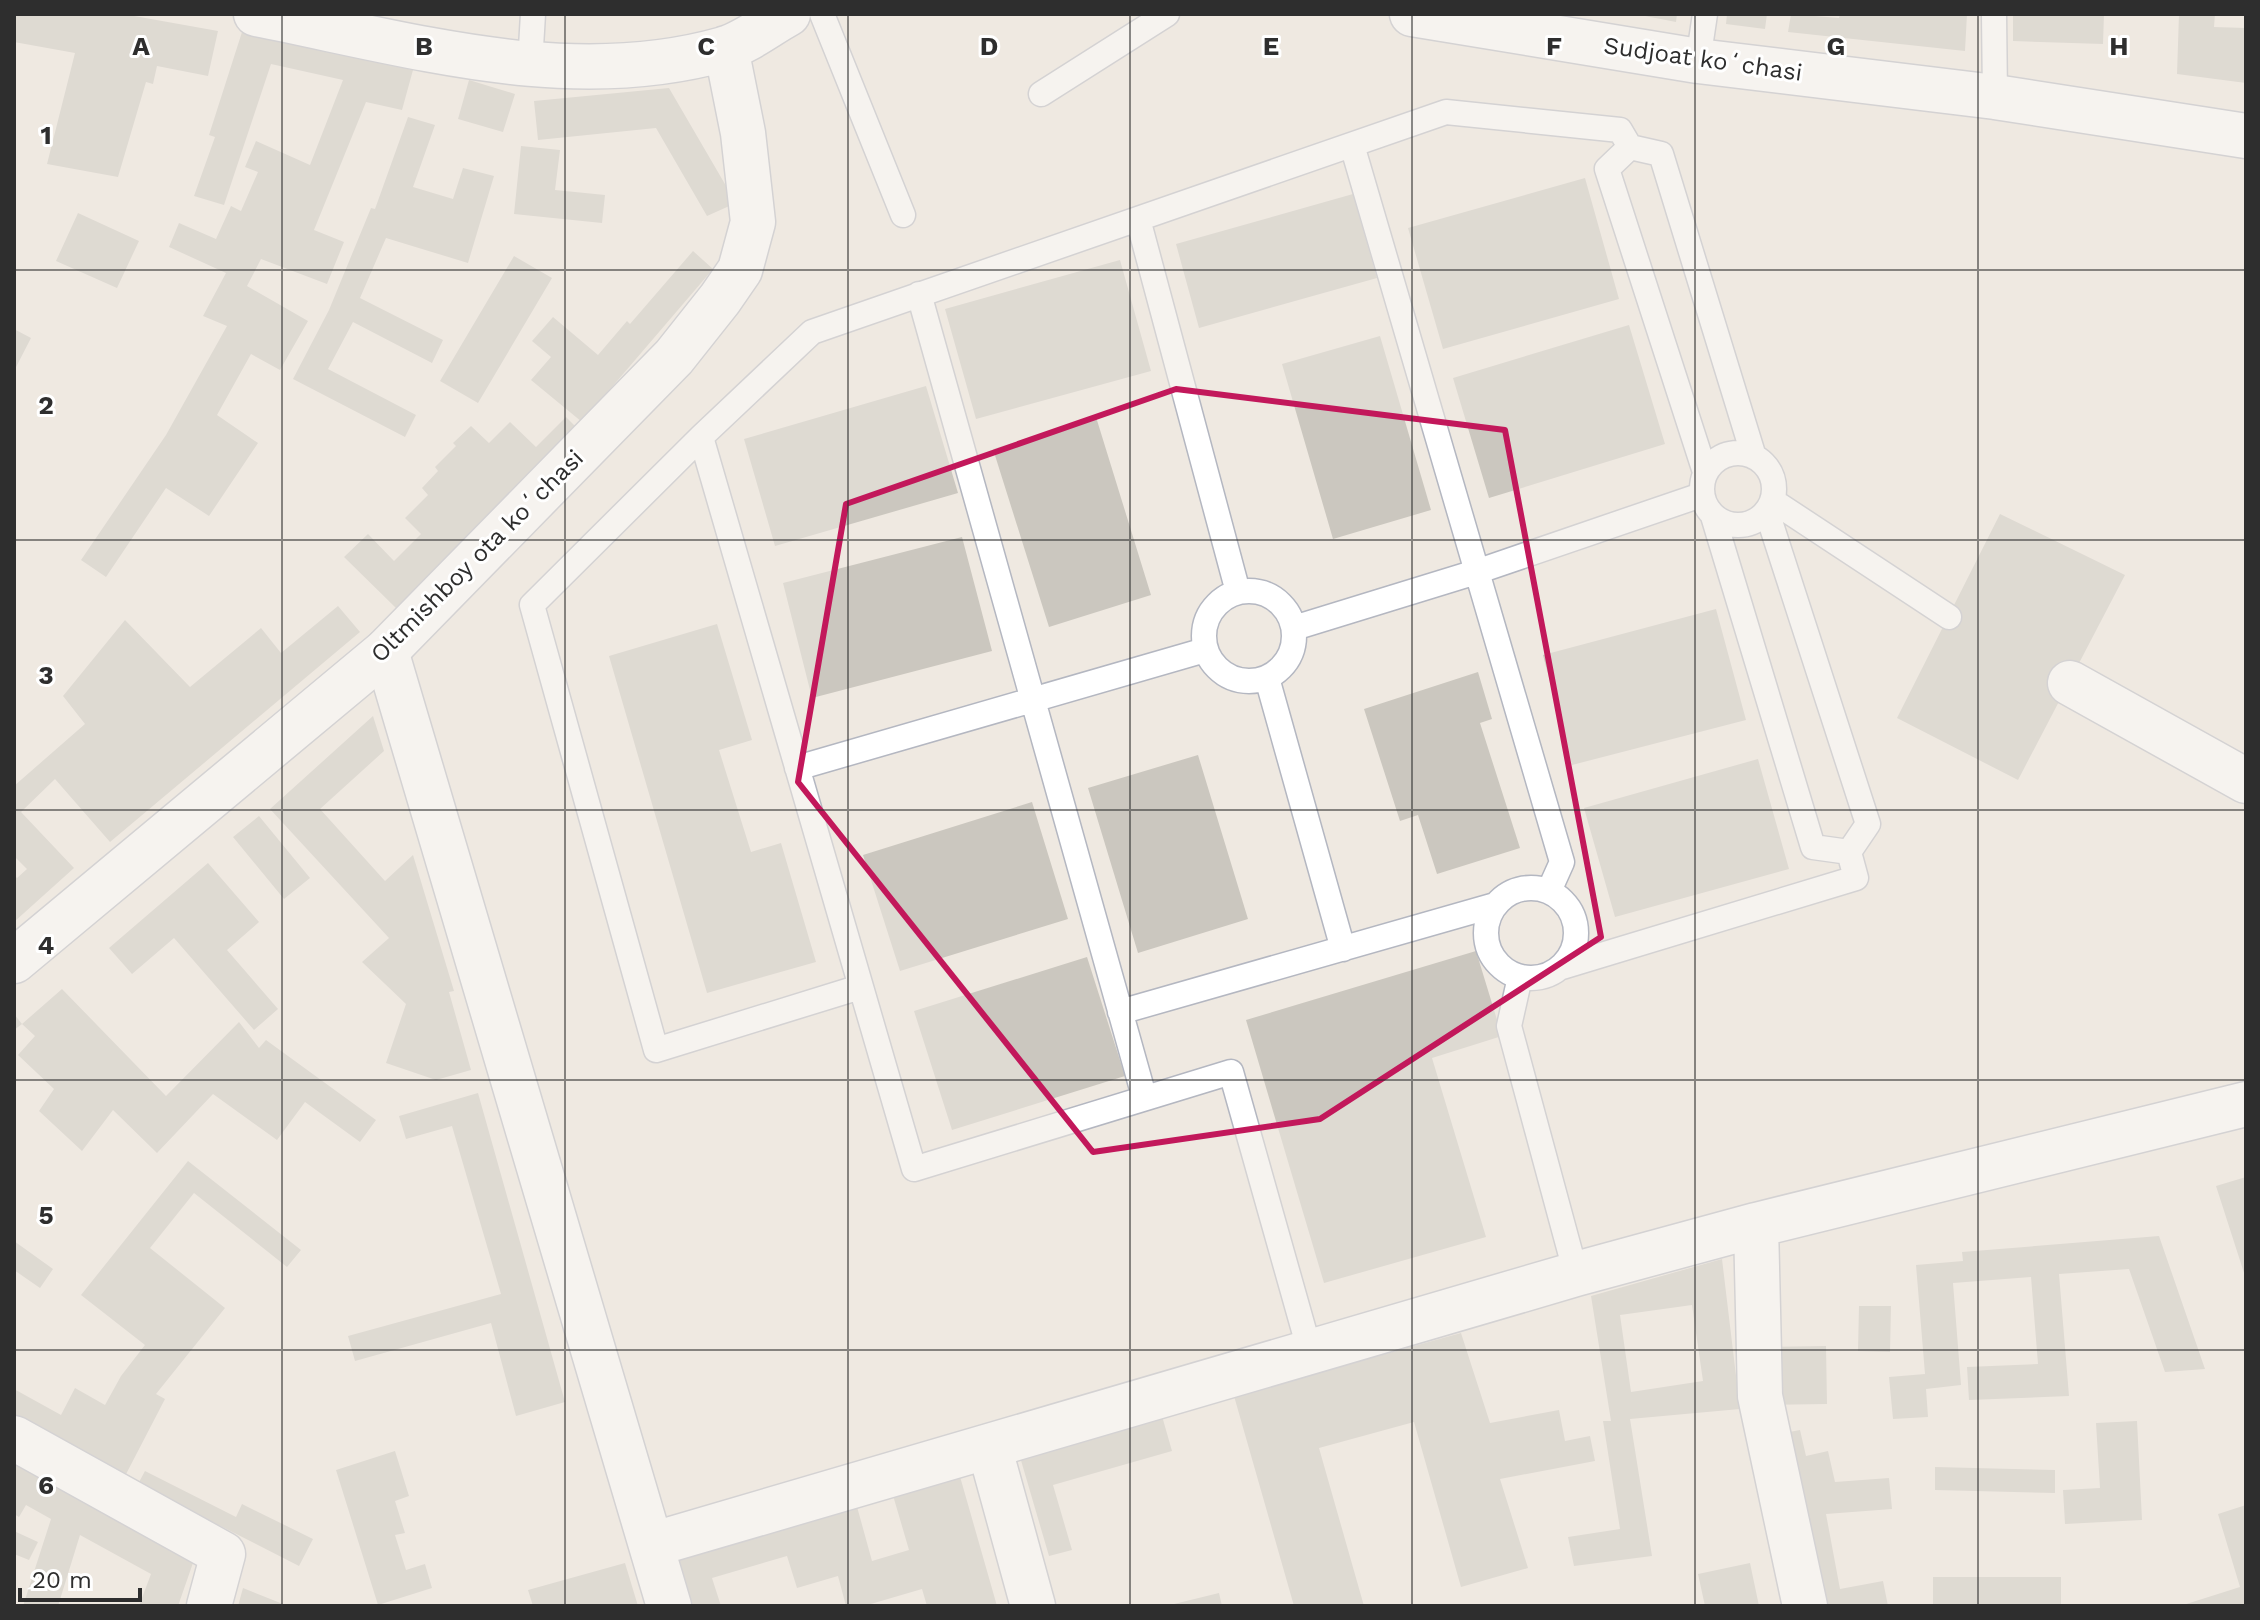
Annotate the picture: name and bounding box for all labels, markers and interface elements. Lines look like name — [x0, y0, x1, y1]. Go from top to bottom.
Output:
text: A — [132, 31, 150, 61]
text: B — [415, 31, 433, 61]
text: C — [697, 31, 715, 61]
text: D — [980, 31, 998, 61]
text: E — [1263, 31, 1279, 61]
text: F — [1546, 31, 1562, 61]
street label: Sudjoat koʻchasi — [1602, 31, 1804, 87]
text: G — [1827, 31, 1845, 61]
text: H — [2109, 31, 2129, 61]
text: 1 — [40, 120, 52, 150]
text: 2 — [38, 390, 54, 420]
street label: Oltmishboy ota koʻchasi — [365, 444, 589, 668]
text: 3 — [38, 660, 54, 690]
text: 4 — [38, 930, 55, 960]
text: 5 — [38, 1200, 54, 1230]
text: 6 — [38, 1470, 54, 1500]
scale bar — [20, 1552, 140, 1602]
text: 20 m — [32, 1566, 92, 1594]

